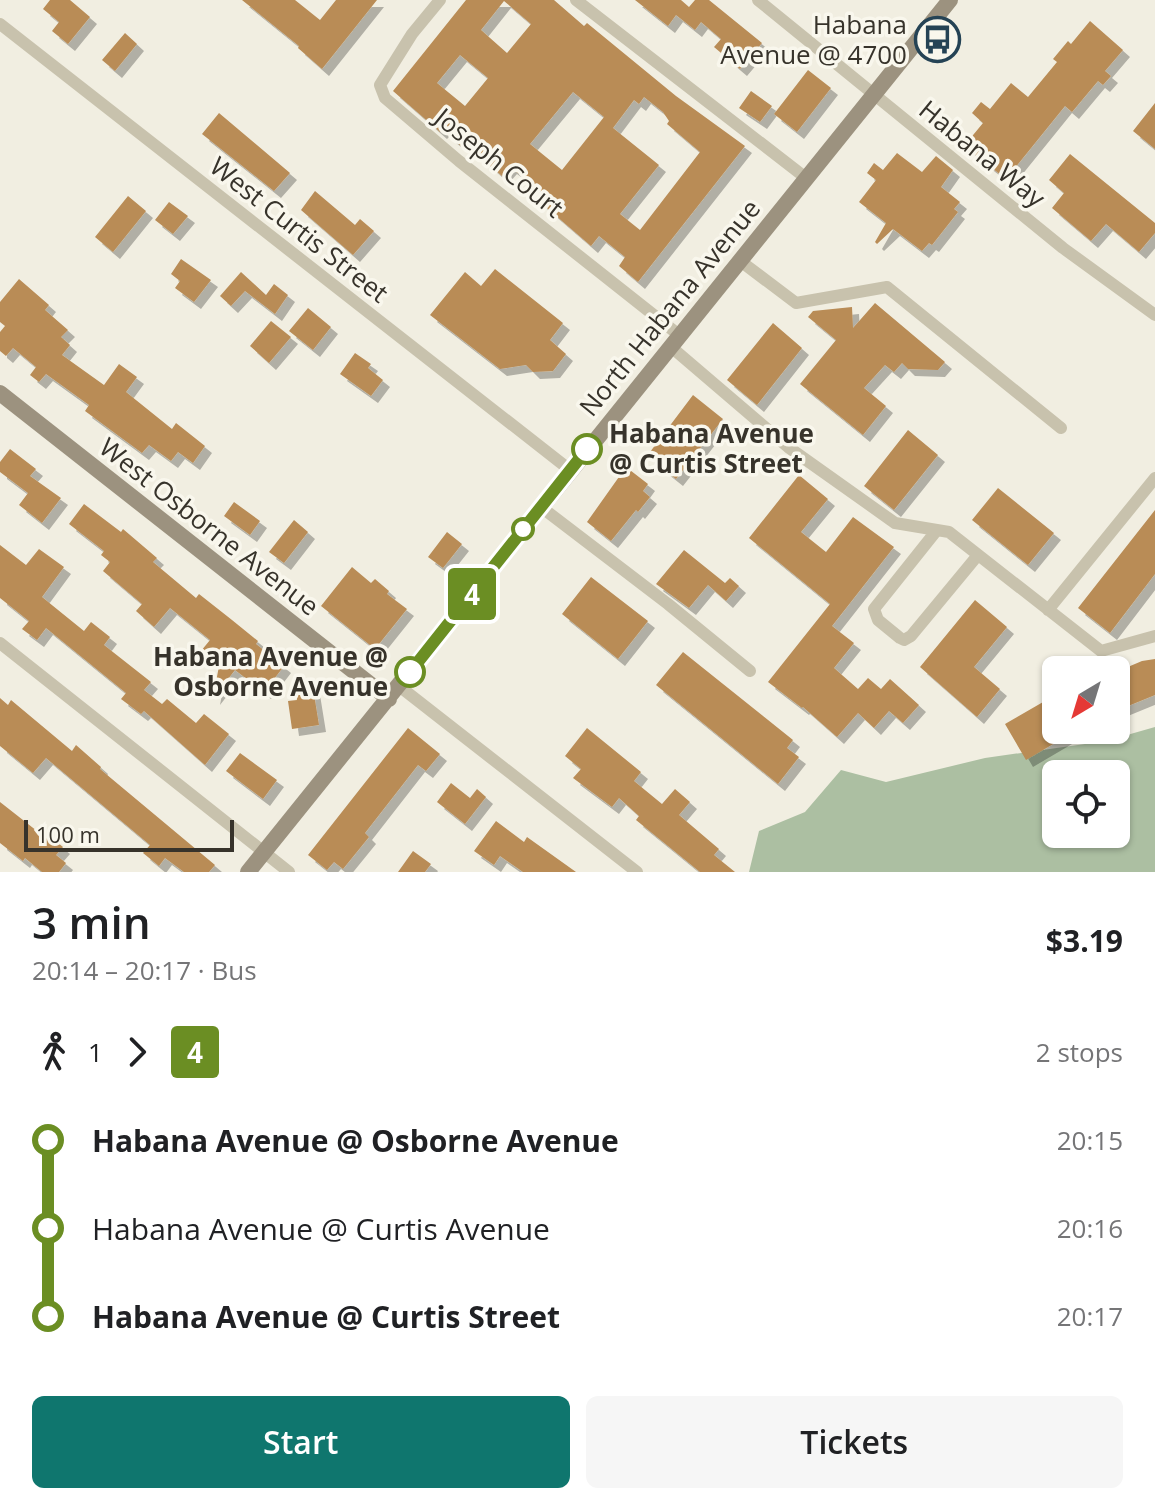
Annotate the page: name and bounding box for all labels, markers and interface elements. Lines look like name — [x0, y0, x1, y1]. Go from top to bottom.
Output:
place label: Habana Avenue @ 4700 — [720, 6, 907, 72]
bus stop icon: Habana Avenue @ 4700 — [914, 16, 962, 64]
street label: Habana Way — [912, 91, 1054, 216]
street label: Joseph Court — [425, 97, 572, 225]
street label: West Curtis Street — [203, 148, 396, 310]
street label: North Habana Avenue — [570, 191, 768, 423]
place label: Habana Avenue @ Curtis Street — [609, 415, 814, 481]
street label: West Osborne Avenue — [92, 429, 327, 623]
marker: Habana Avenue @ Curtis Street — [572, 434, 602, 464]
unlabelled marker — [512, 518, 534, 540]
line badge: 4 — [446, 568, 498, 620]
text: 4 — [464, 575, 480, 613]
place label: Habana Avenue @ Osborne Avenue — [153, 638, 388, 704]
north arrow — [1042, 656, 1130, 744]
map controls — [1042, 656, 1130, 848]
marker: Habana Avenue @ Osborne Avenue — [395, 657, 425, 687]
button: locate — [1042, 760, 1130, 848]
scale bar — [24, 816, 234, 852]
text: 100 m — [36, 819, 100, 849]
text: 3 min — [32, 892, 151, 952]
text: $3.19 — [1046, 920, 1123, 961]
text: 20:14 – 20:17 · Bus — [32, 952, 257, 988]
icon: walk — [32, 1030, 76, 1074]
icon: forward — [115, 1030, 159, 1074]
text: 4 — [187, 1033, 203, 1071]
text: 1 — [88, 1034, 103, 1070]
text: 2 stops — [1036, 1034, 1123, 1070]
text: Habana Avenue @ Osborne Avenue — [92, 1120, 619, 1161]
text: 20:15 — [1057, 1122, 1123, 1158]
text: Habana Avenue @ Curtis Avenue — [92, 1208, 550, 1249]
text: 20:16 — [1057, 1210, 1123, 1246]
text: Habana Avenue @ Curtis Street — [92, 1296, 560, 1337]
text: 20:17 — [1057, 1298, 1123, 1334]
button: Start — [32, 1396, 570, 1488]
button: Tickets — [586, 1396, 1123, 1488]

